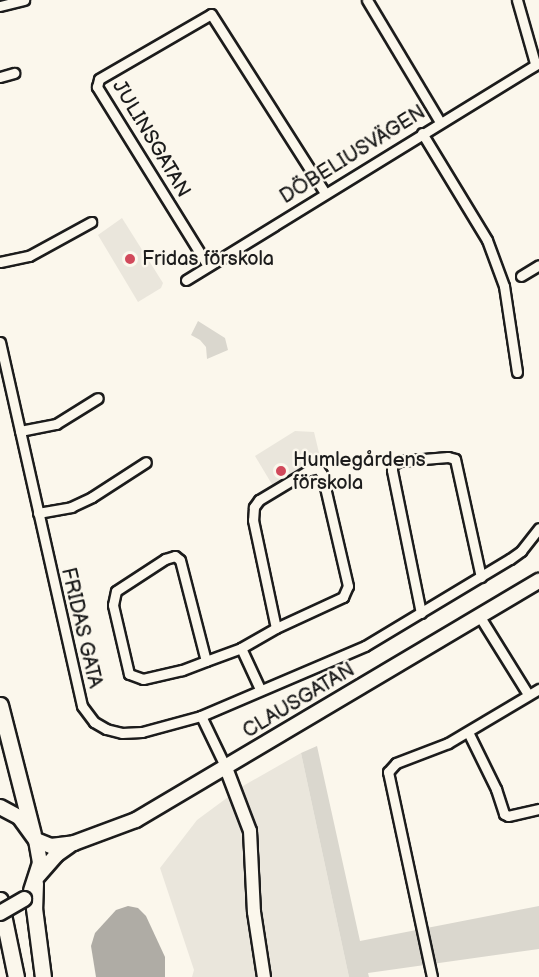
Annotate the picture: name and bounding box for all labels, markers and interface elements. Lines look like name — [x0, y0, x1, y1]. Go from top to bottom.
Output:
street label: JULINSGATAN — [107, 76, 195, 202]
street label: DÖBELIUSVÄGEN — [276, 101, 430, 209]
place label: Fridas förskola — [142, 247, 274, 271]
marker: Fridas förskola — [123, 252, 137, 266]
place label: Humlegårdens förskola — [293, 448, 426, 495]
marker: Humlegårdens förskola — [274, 464, 288, 478]
street label: FRIDAS GATA — [55, 565, 107, 691]
street label: CLAUSGATAN — [239, 658, 359, 744]

